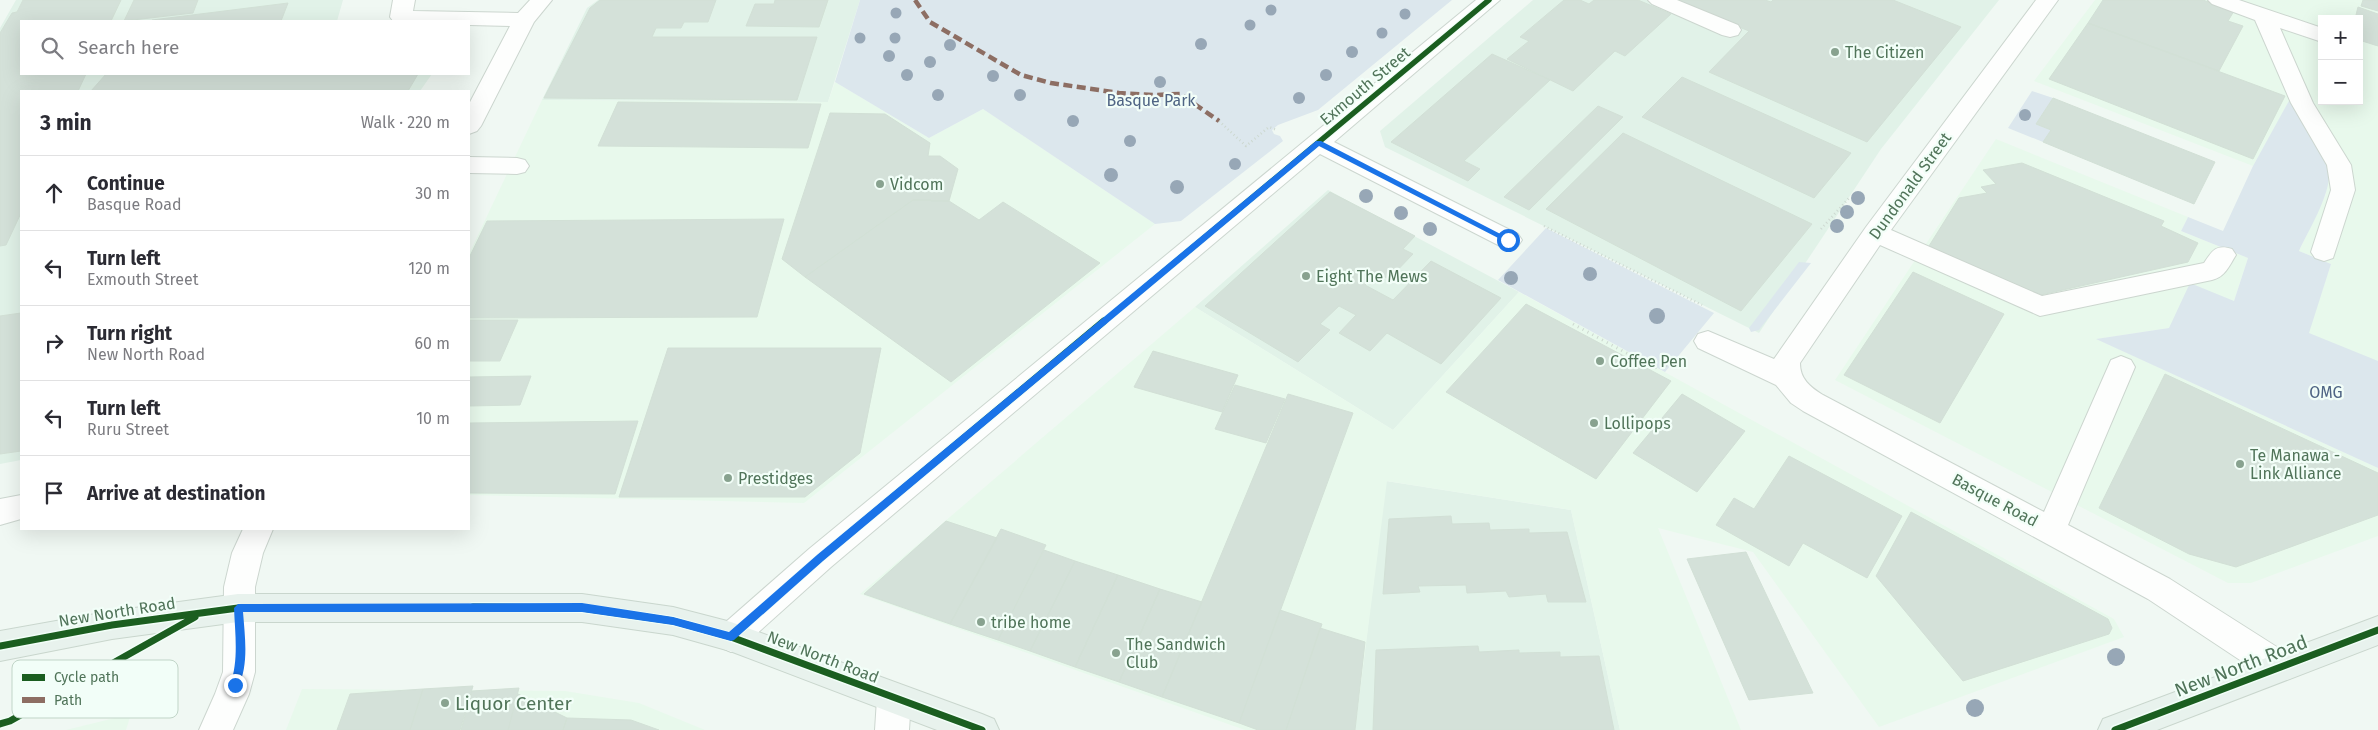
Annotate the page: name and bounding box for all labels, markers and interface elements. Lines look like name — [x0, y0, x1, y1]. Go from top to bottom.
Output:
map controls — [2318, 15, 2363, 105]
button: + — [2318, 15, 2363, 60]
search box — [20, 20, 470, 75]
icon: search — [38, 34, 66, 62]
text: Search here — [78, 36, 179, 59]
street label: Exmouth Street — [1316, 43, 1414, 129]
place label: The Citizen — [1845, 43, 1924, 62]
marker: The Citizen — [1829, 46, 1841, 58]
button: − — [2318, 60, 2363, 105]
park label: Basque Park — [1106, 91, 1196, 110]
text: 3 min — [40, 110, 92, 136]
text: Walk · 220 m — [361, 113, 450, 132]
street label: Dundonald Street — [1865, 129, 1955, 243]
text: Continue — [87, 172, 165, 195]
place label: Vidcom — [890, 175, 943, 194]
marker: Vidcom — [874, 178, 886, 190]
icon: ahead — [40, 179, 68, 207]
text: 30 m — [415, 184, 450, 203]
text: Basque Road — [87, 195, 181, 214]
route start — [1497, 229, 1520, 252]
text: Turn left — [87, 247, 161, 270]
icon: left — [40, 254, 68, 282]
text: 120 m — [408, 259, 450, 278]
place label: Eight The Mews — [1316, 267, 1428, 286]
text: Exmouth Street — [87, 270, 199, 289]
marker: Eight The Mews — [1300, 270, 1312, 282]
text: Turn right — [87, 322, 172, 345]
icon: right — [40, 329, 68, 357]
text: 60 m — [415, 334, 450, 353]
text: New North Road — [87, 345, 205, 364]
place label: Coffee Pen — [1610, 352, 1687, 371]
marker: Coffee Pen — [1594, 355, 1606, 367]
park label: OMG — [2309, 383, 2343, 402]
text: Turn left — [87, 397, 161, 420]
icon: left — [40, 404, 68, 432]
text: 10 m — [416, 409, 450, 428]
place label: Lollipops — [1604, 414, 1671, 433]
marker: Lollipops — [1588, 417, 1600, 429]
text: Ruru Street — [87, 420, 169, 439]
place label: Te Manawa - Link Alliance — [2250, 446, 2341, 483]
marker: Te Manawa - Link Alliance — [2234, 458, 2246, 470]
place label: Prestidges — [738, 469, 813, 488]
street label: Basque Road — [1949, 469, 2041, 531]
marker: Prestidges — [722, 472, 734, 484]
icon: arrive — [40, 479, 68, 507]
text: Arrive at destination — [87, 482, 266, 505]
street label: New North Road — [57, 593, 177, 631]
place label: tribe home — [991, 613, 1071, 632]
marker: tribe home — [975, 616, 987, 628]
street label: New North Road — [764, 627, 882, 687]
street label: New North Road — [2171, 630, 2311, 702]
place label: The Sandwich Club — [1126, 635, 1226, 672]
marker: The Sandwich Club — [1110, 647, 1122, 659]
legend — [12, 660, 178, 718]
text: Cycle path — [54, 669, 119, 686]
route end — [224, 674, 247, 697]
text: Path — [54, 692, 82, 709]
place label: Liquor Center — [455, 692, 572, 715]
marker: Liquor Center — [439, 697, 451, 709]

